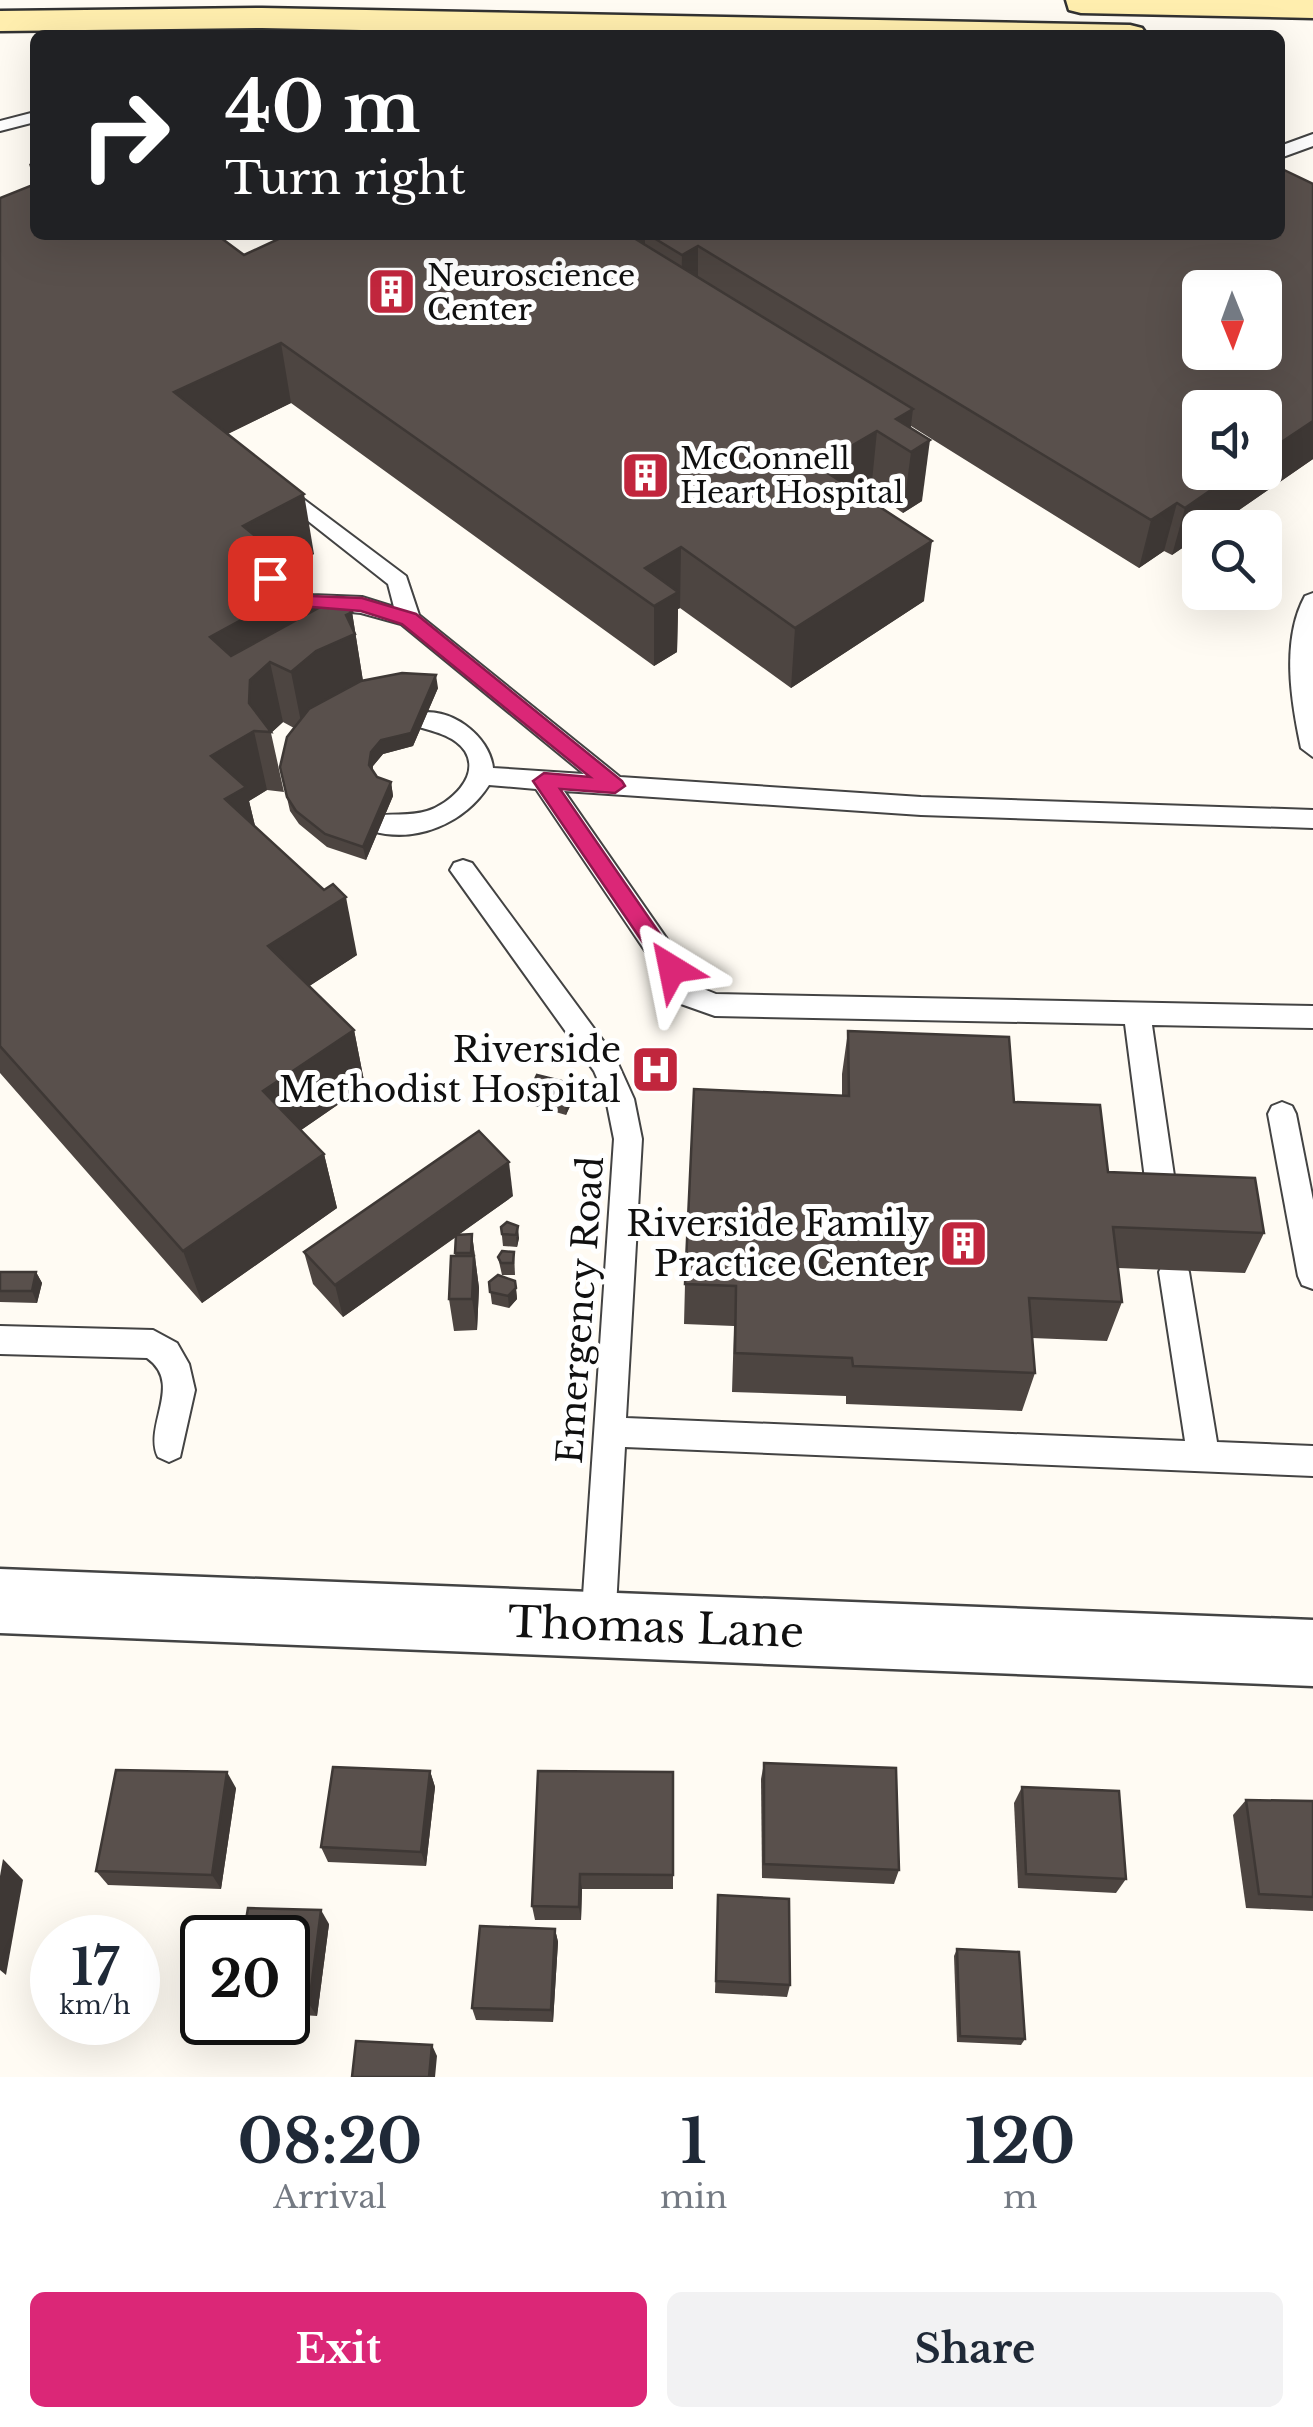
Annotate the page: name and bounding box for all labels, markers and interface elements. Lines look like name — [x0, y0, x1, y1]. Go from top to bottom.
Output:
text: 40 m — [225, 64, 420, 151]
icon: right — [60, 70, 190, 200]
text: Turn right — [225, 150, 466, 206]
place label: Neuroscience Center — [427, 257, 635, 328]
building icon: Neuroscience Center — [366, 266, 418, 318]
north arrow — [1182, 270, 1282, 370]
map controls — [1182, 270, 1282, 610]
button: sound — [1182, 390, 1282, 490]
place label: McConnell Heart Hospital — [680, 440, 904, 511]
building icon: McConnell Heart Hospital — [619, 449, 671, 501]
button: search — [1182, 510, 1282, 610]
pin — [228, 536, 313, 621]
icon: arrive — [243, 551, 298, 606]
position arrow — [620, 917, 724, 1021]
place label: Riverside Methodist Hospital — [279, 1028, 621, 1111]
hospital icon: Riverside Methodist Hospital — [630, 1043, 682, 1095]
street label: Emergency Road — [548, 1155, 612, 1465]
place label: Riverside Family Practice Center — [626, 1202, 929, 1285]
building icon: Riverside Family Practice Center — [938, 1217, 990, 1269]
street label: Thomas Lane — [507, 1596, 805, 1658]
speed limit sign: 20 — [180, 1915, 310, 2045]
text: 17 — [71, 1936, 119, 1999]
text: km/h — [60, 1990, 130, 2021]
text: 08:20 — [238, 2105, 422, 2179]
text: 1 — [681, 2105, 707, 2179]
text: 120 — [965, 2105, 1075, 2179]
text: Arrival — [273, 2177, 387, 2217]
text: min — [660, 2177, 727, 2217]
text: m — [1003, 2177, 1037, 2217]
button: Exit — [30, 2292, 647, 2407]
button: Share — [667, 2292, 1283, 2407]

